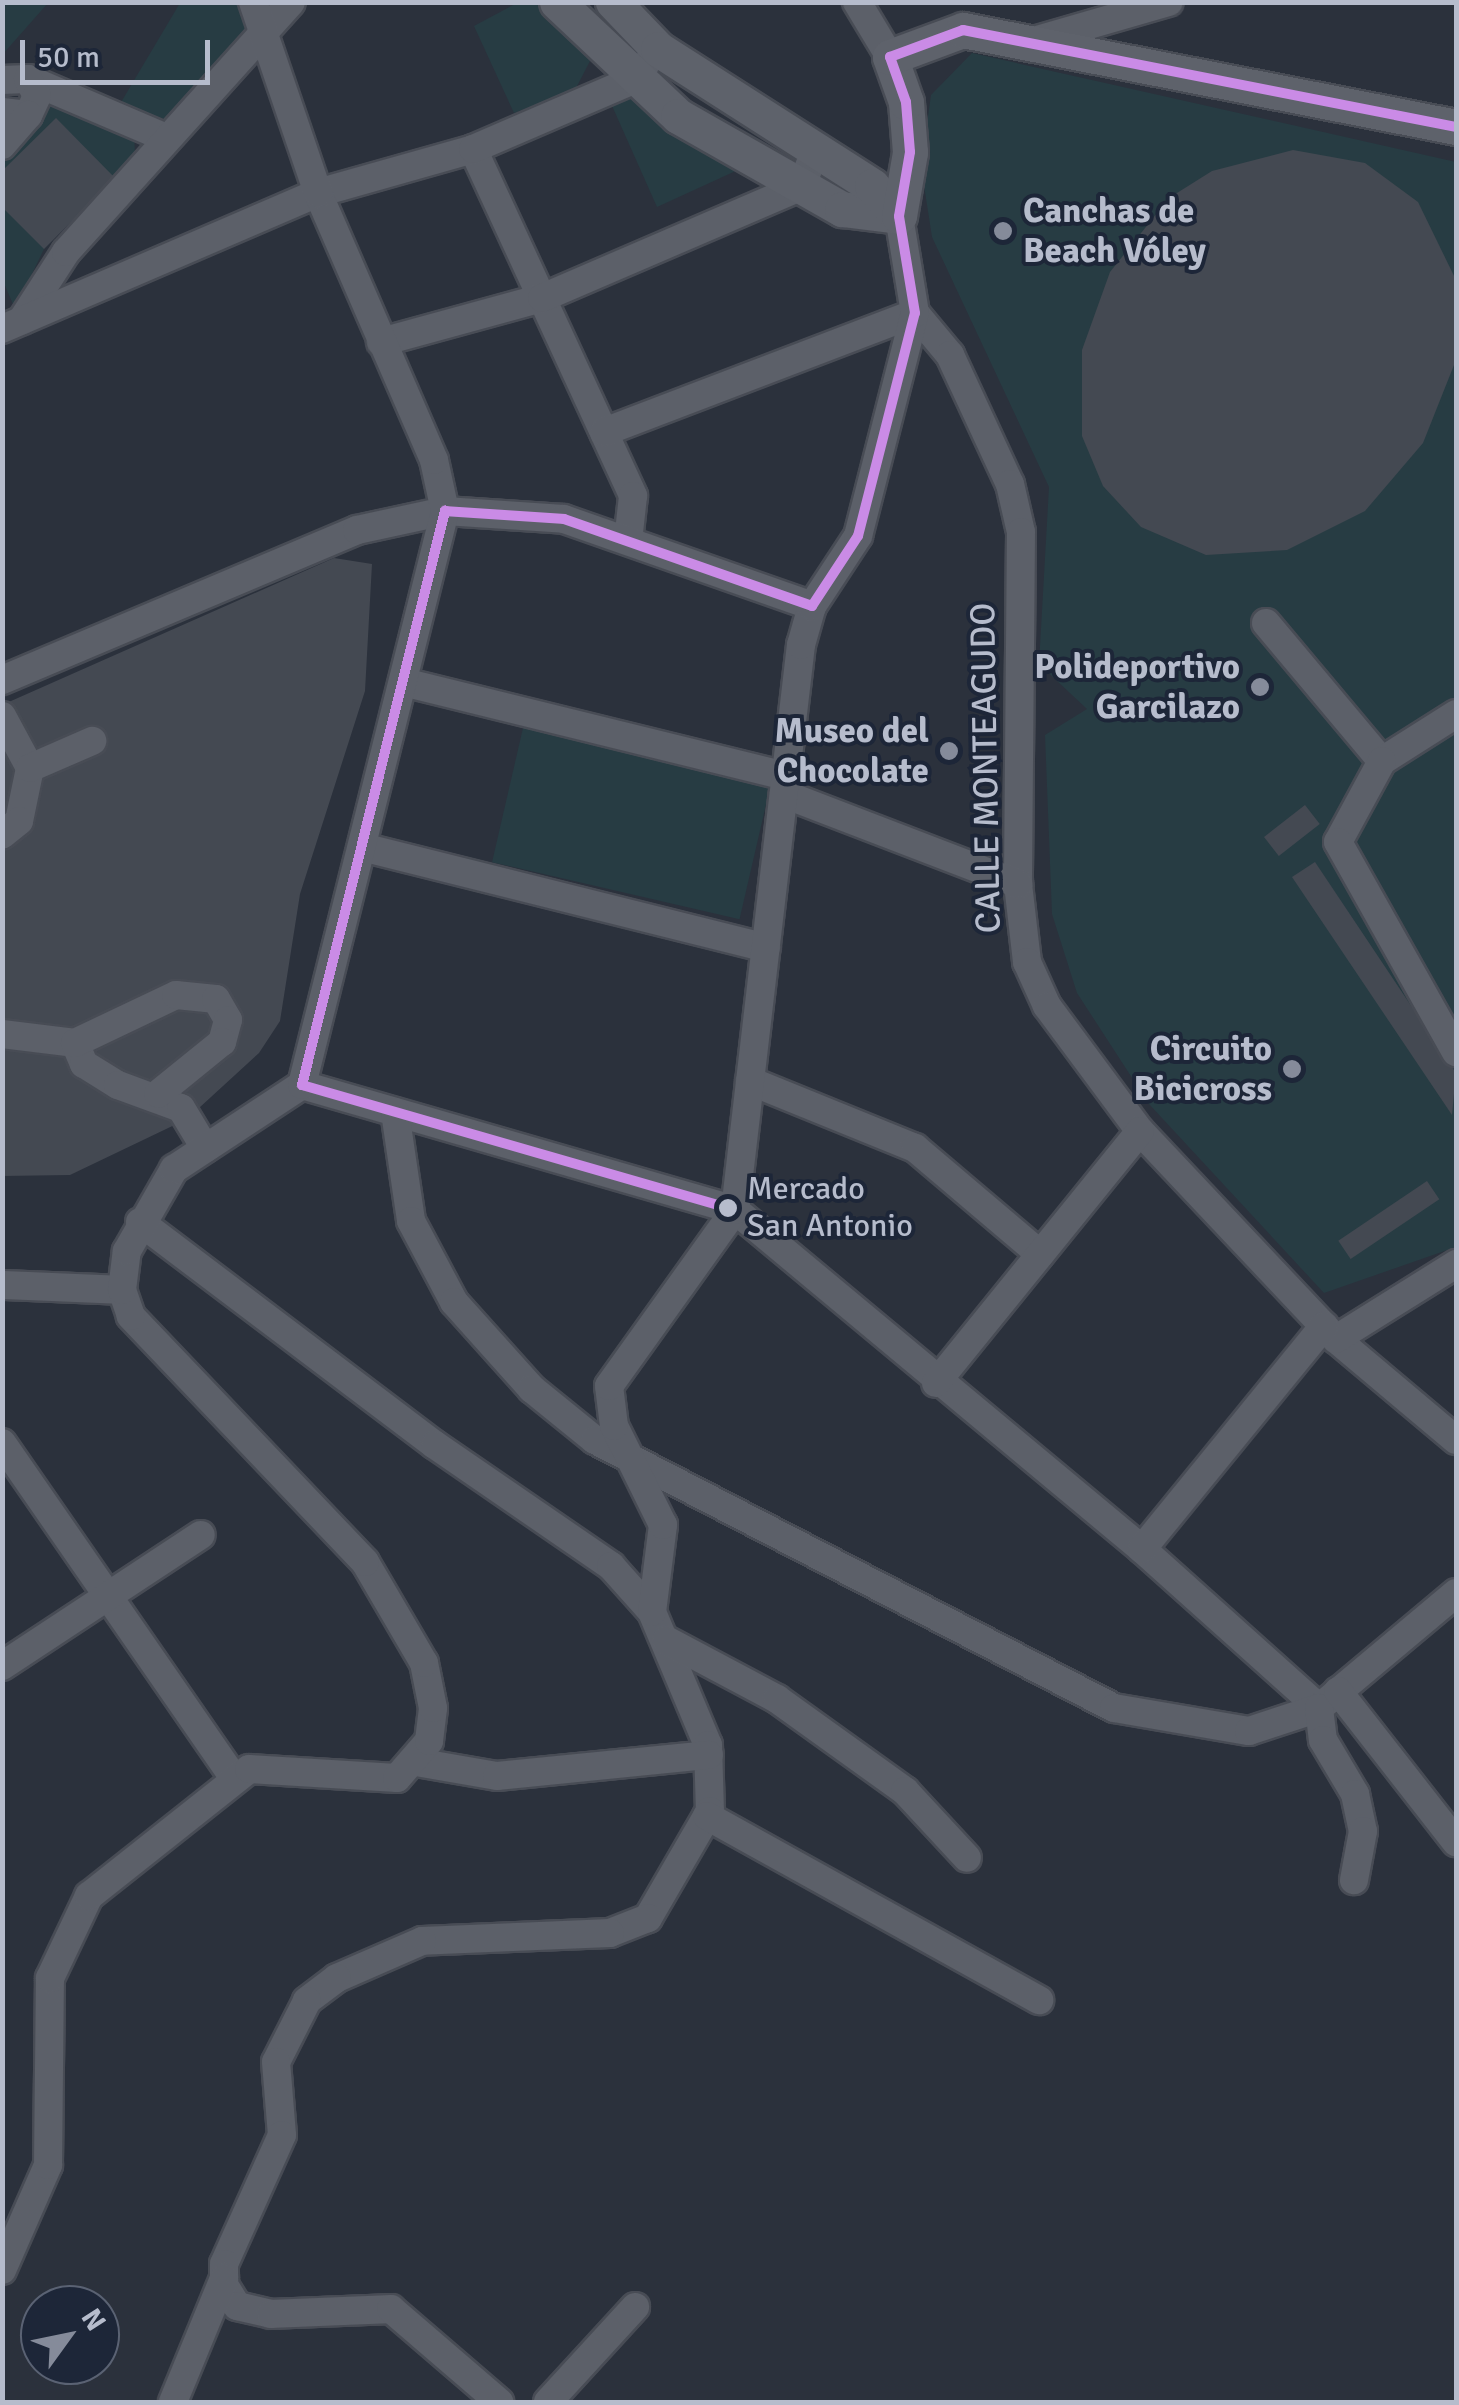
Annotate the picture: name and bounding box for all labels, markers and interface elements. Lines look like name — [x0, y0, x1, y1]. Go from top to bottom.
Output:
scale bar — [25, 20, 215, 82]
text: 50 m — [37, 39, 100, 76]
place label: Canchas de Beach Vóley — [1023, 190, 1206, 272]
marker: Canchas de Beach Vóley — [992, 220, 1014, 242]
street label: CALLE MONTEAGUDO — [962, 602, 1010, 934]
place label: Polideportivo Garcilazo — [1034, 646, 1240, 728]
marker: Polideportivo Garcilazo — [1249, 676, 1271, 698]
place label: Museo del Chocolate — [775, 710, 929, 792]
marker: Museo del Chocolate — [938, 740, 960, 762]
place label: Circuito Bicicross — [1133, 1028, 1272, 1110]
marker: Circuito Bicicross — [1281, 1058, 1303, 1080]
place label: Mercado San Antonio — [747, 1171, 913, 1246]
marker: Mercado San Antonio — [718, 1198, 738, 1218]
north arrow — [20, 2285, 120, 2385]
text: N — [74, 2302, 113, 2337]

